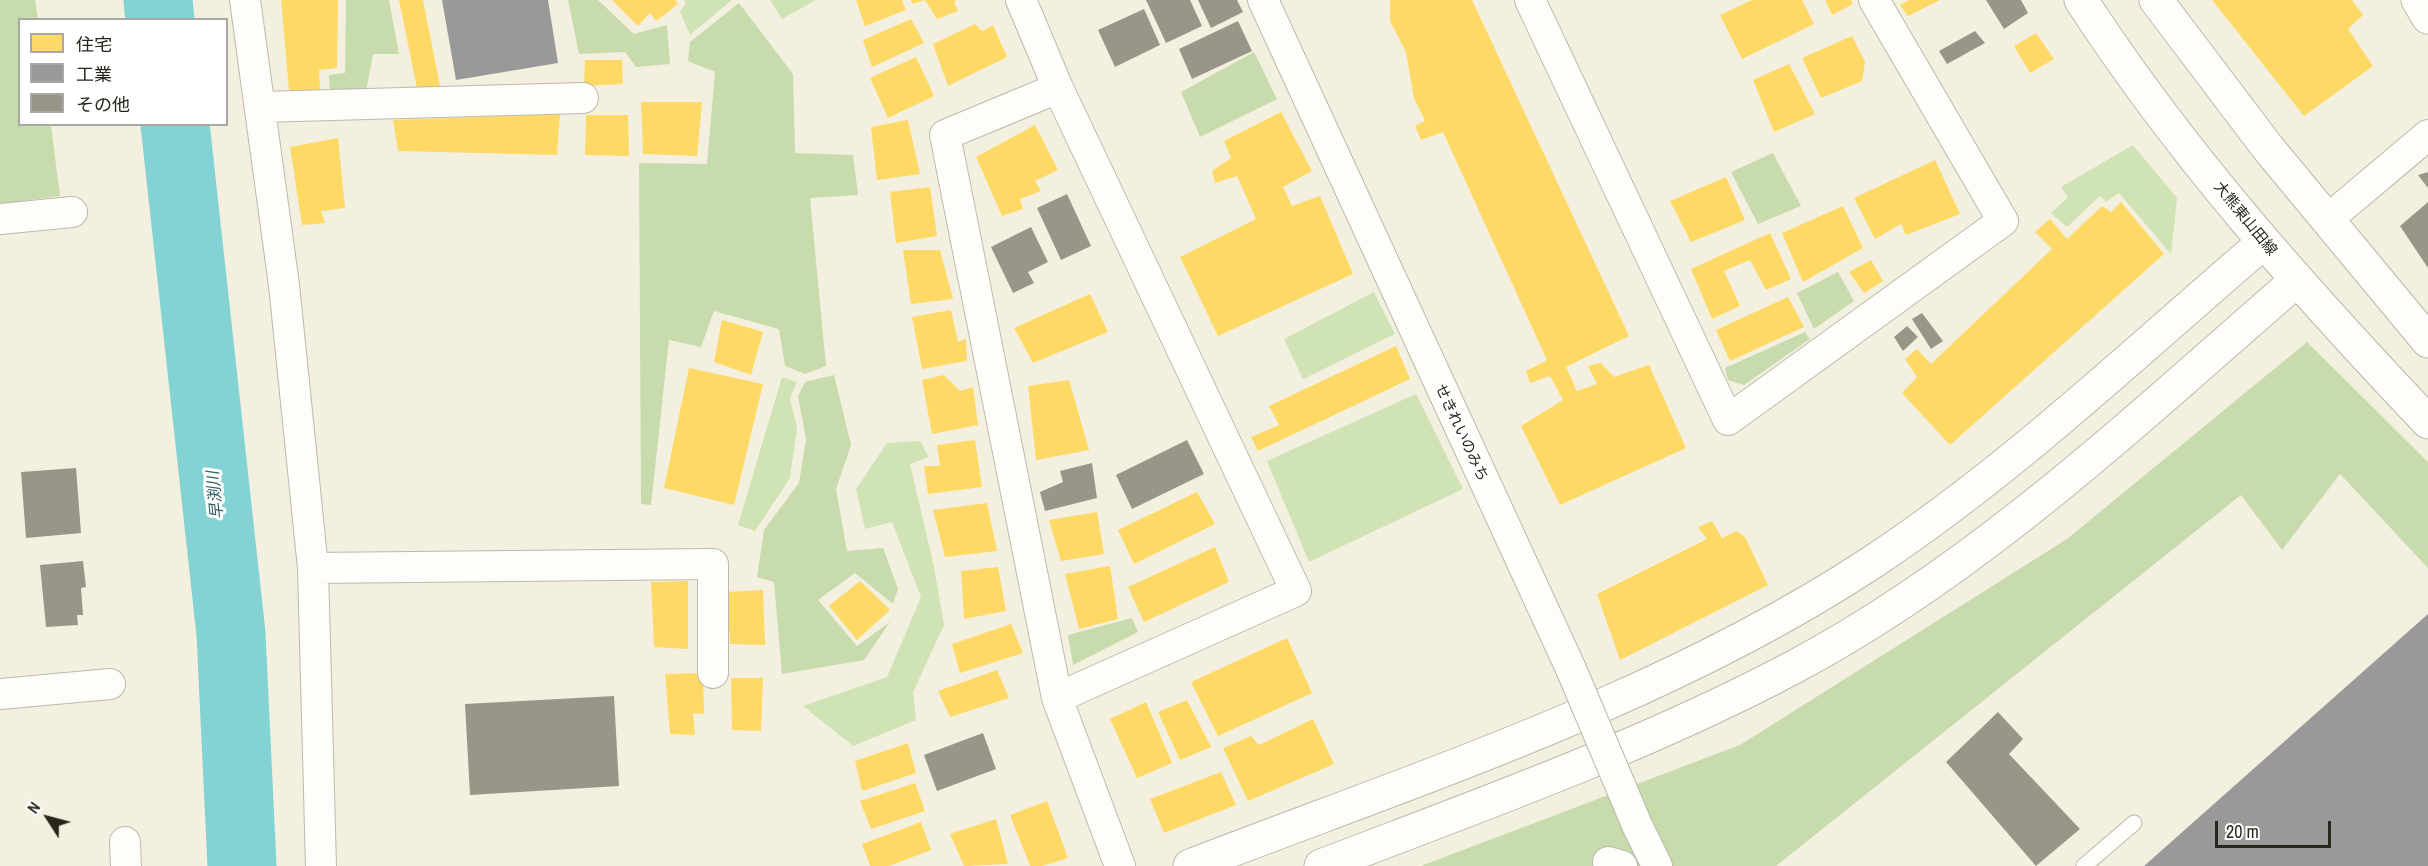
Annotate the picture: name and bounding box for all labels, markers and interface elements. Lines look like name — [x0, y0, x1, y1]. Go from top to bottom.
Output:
legend — [18, 18, 228, 126]
text: 住宅 — [76, 32, 112, 57]
text: 工業 — [76, 62, 112, 87]
text: その他 — [76, 92, 130, 117]
street label: 大熊東山田線 — [2210, 178, 2280, 260]
street label: せきれいのみち — [1431, 382, 1491, 484]
water label: 早渕川 — [204, 470, 228, 520]
north arrow — [18, 788, 78, 848]
text: N — [22, 797, 45, 818]
scale bar — [2218, 809, 2334, 847]
text: 20 m — [2226, 819, 2259, 844]

